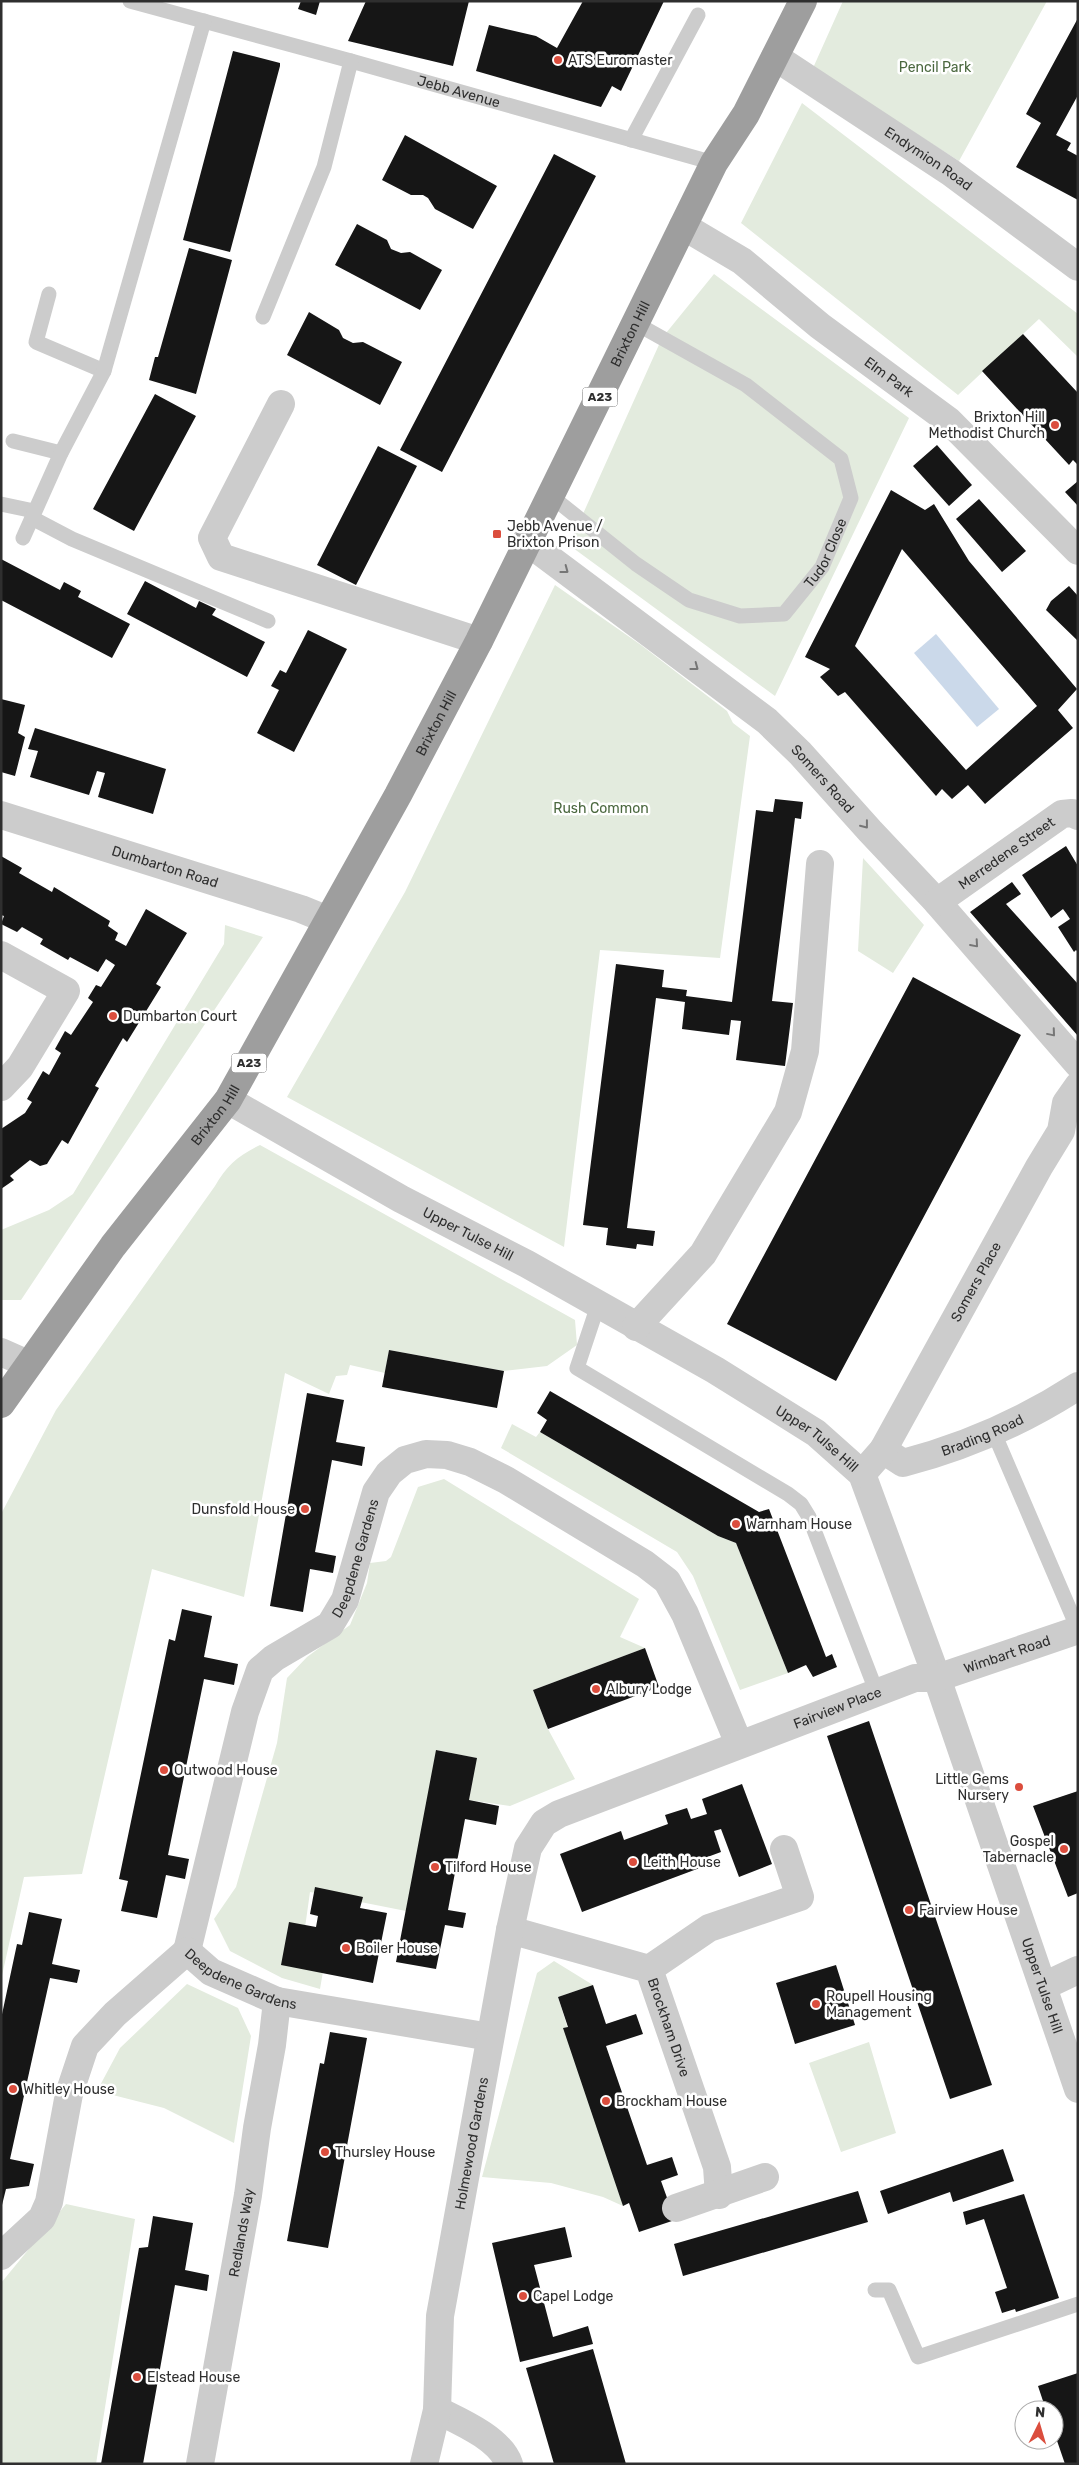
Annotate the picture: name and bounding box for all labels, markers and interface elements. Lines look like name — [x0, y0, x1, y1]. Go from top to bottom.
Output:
place label: ATS Euromaster — [568, 52, 673, 69]
marker: ATS Euromaster — [552, 54, 564, 66]
park label: Pencil Park — [899, 59, 972, 76]
street label: Jebb Avenue — [415, 72, 502, 112]
street label: Endymion Road — [881, 123, 975, 195]
street label: Brixton Hill — [607, 298, 654, 370]
street label: Elm Park — [861, 354, 917, 402]
road number: A23 — [582, 388, 618, 407]
place label: Brixton Hill Methodist Church — [929, 409, 1045, 442]
marker: Brixton Hill Methodist Church — [1049, 419, 1061, 431]
street label: Tudor Close — [801, 516, 851, 591]
place label: Jebb Avenue / Brixton Prison — [507, 518, 603, 551]
marker: Jebb Avenue / Brixton Prison — [491, 528, 503, 540]
one-way arrow — [559, 564, 569, 573]
one-way arrow — [689, 662, 698, 670]
street label: Brixton Hill — [412, 688, 460, 759]
street label: Somers Road — [787, 741, 858, 817]
park label: Rush Common — [553, 800, 649, 817]
street label: Merredene Street — [955, 813, 1059, 893]
one-way arrow — [860, 819, 868, 828]
street label: Dumbarton Road — [110, 842, 220, 892]
one-way arrow — [969, 939, 978, 948]
place label: Dumbarton Court — [123, 1008, 237, 1025]
marker: Dumbarton Court — [107, 1010, 119, 1022]
one-way arrow — [1047, 1027, 1056, 1036]
road number: A23 — [232, 1054, 266, 1072]
street label: Brixton Hill — [188, 1082, 244, 1149]
street label: Upper Tulse Hill — [420, 1204, 516, 1265]
street label: Somers Place — [947, 1239, 1005, 1325]
street label: Upper Tulse Hill — [772, 1402, 862, 1476]
street label: Brading Road — [939, 1411, 1026, 1460]
street label: Deepdene Gardens — [328, 1497, 383, 1621]
place label: Dunsfold House — [191, 1501, 295, 1518]
marker: Dunsfold House — [299, 1503, 311, 1515]
place label: Warnham House — [746, 1516, 852, 1533]
marker: Warnham House — [730, 1518, 742, 1530]
street label: Wimbart Road — [961, 1632, 1053, 1677]
place label: Albury Lodge — [606, 1681, 692, 1698]
marker: Albury Lodge — [590, 1683, 602, 1695]
street label: Fairview Place — [791, 1684, 884, 1733]
place label: Outwood House — [174, 1762, 278, 1779]
marker: Outwood House — [158, 1764, 170, 1776]
place label: Little Gems Nursery — [935, 1771, 1009, 1804]
marker: Little Gems Nursery — [1013, 1781, 1025, 1793]
place label: Gospel Tabernacle — [983, 1833, 1054, 1866]
marker: Gospel Tabernacle — [1058, 1843, 1070, 1855]
place label: Leith House — [643, 1854, 721, 1871]
marker: Leith House — [627, 1856, 639, 1868]
place label: Tilford House — [445, 1859, 532, 1876]
marker: Tilford House — [429, 1861, 441, 1873]
place label: Fairview House — [919, 1902, 1018, 1919]
marker: Fairview House — [903, 1904, 915, 1916]
street label: Upper Tulse Hill — [1018, 1936, 1066, 2036]
place label: Boiler House — [356, 1940, 438, 1957]
marker: Boiler House — [340, 1942, 352, 1954]
street label: Deepdene Gardens — [181, 1945, 298, 2013]
street label: Brockham Drive — [644, 1976, 693, 2079]
place label: Roupell Housing Management — [826, 1988, 932, 2021]
marker: Roupell Housing Management — [810, 1998, 822, 2010]
street label: Holmewood Gardens — [451, 2076, 492, 2211]
place label: Whitley House — [23, 2081, 115, 2098]
marker: Whitley House — [7, 2083, 19, 2095]
place label: Brockham House — [616, 2093, 727, 2110]
marker: Brockham House — [600, 2095, 612, 2107]
place label: Thursley House — [335, 2144, 436, 2161]
marker: Thursley House — [319, 2146, 331, 2158]
street label: Redlands Way — [226, 2187, 258, 2278]
place label: Capel Lodge — [533, 2288, 614, 2305]
marker: Capel Lodge — [517, 2290, 529, 2302]
place label: Elstead House — [147, 2369, 240, 2386]
marker: Elstead House — [131, 2371, 143, 2383]
north arrow — [1014, 2400, 1064, 2450]
text: N — [1034, 2404, 1046, 2421]

